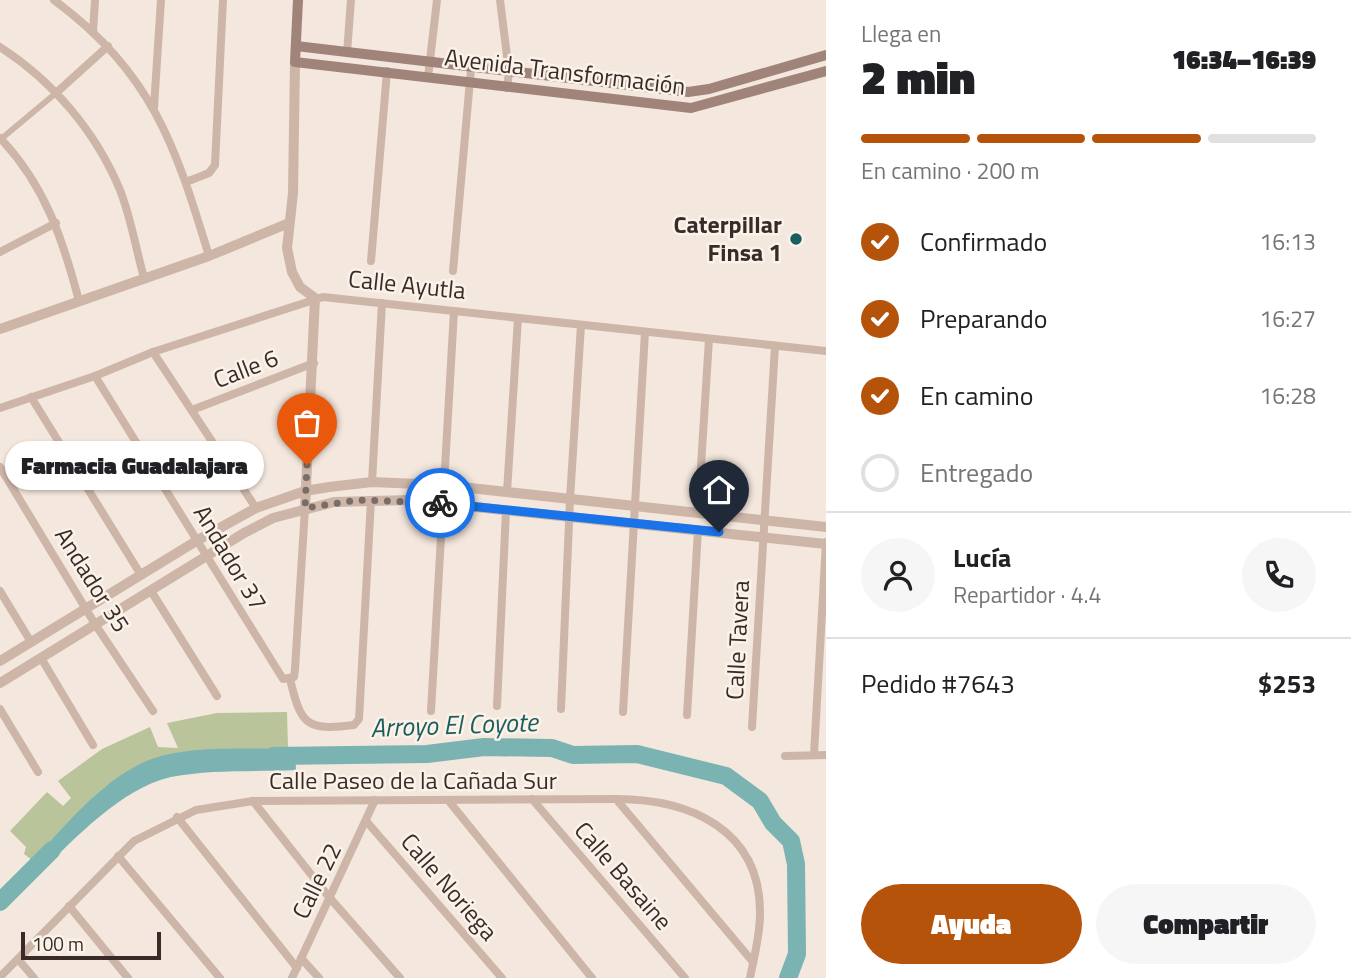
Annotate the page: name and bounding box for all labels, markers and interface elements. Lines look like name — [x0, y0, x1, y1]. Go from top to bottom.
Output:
text: Llega en — [861, 16, 941, 51]
street label: Avenida Transformación — [443, 38, 688, 104]
text: 16:34–16:39 — [1172, 40, 1316, 79]
text: 2 min — [861, 42, 975, 112]
text: En camino · 200 m — [861, 153, 1039, 188]
place label: Caterpillar Finsa 1 — [673, 206, 782, 270]
text: Confirmado — [920, 222, 1047, 261]
icon: check — [861, 223, 899, 261]
text: 16:13 — [1259, 224, 1316, 259]
marker: Caterpillar Finsa 1 — [788, 231, 804, 247]
street label: Calle Ayutla — [347, 260, 468, 308]
text: Preparando — [920, 299, 1047, 338]
icon: check — [861, 300, 899, 338]
text: 16:27 — [1259, 301, 1316, 336]
street label: Calle 6 — [208, 339, 283, 397]
text: En camino — [920, 376, 1034, 415]
icon: check — [861, 377, 899, 415]
text: 16:28 — [1259, 378, 1316, 413]
pin — [277, 393, 337, 465]
icon: bag — [288, 404, 326, 442]
callout: Farmacia Guadalajara — [6, 440, 265, 490]
text: Farmacia Guadalajara — [21, 448, 248, 483]
text: Entregado — [920, 453, 1033, 492]
pin — [689, 460, 749, 532]
courier — [405, 468, 475, 538]
icon: home — [700, 471, 738, 509]
icon: bike — [421, 484, 459, 522]
street label: Andador 37 — [185, 498, 277, 617]
street label: Andador 35 — [46, 520, 139, 639]
button: person — [861, 538, 935, 612]
text: Lucía — [953, 538, 1011, 577]
button: phone — [1242, 538, 1316, 612]
text: Repartidor · 4.4 — [953, 577, 1101, 612]
street label: Calle Tavera — [716, 579, 758, 701]
text: Pedido #7643 — [861, 664, 1015, 703]
text: $253 — [1258, 664, 1316, 703]
water label: Arroyo El Coyote — [370, 702, 540, 747]
street label: Calle Paseo de la Cañada Sur — [269, 762, 557, 798]
street label: Calle Basaine — [566, 813, 681, 938]
street label: Calle Noriega — [393, 825, 507, 948]
street label: Calle 22 — [282, 837, 350, 925]
button: Ayuda — [861, 884, 1082, 964]
button: Compartir — [1096, 884, 1316, 964]
scale bar — [21, 929, 161, 961]
text: 100 m — [32, 929, 84, 958]

